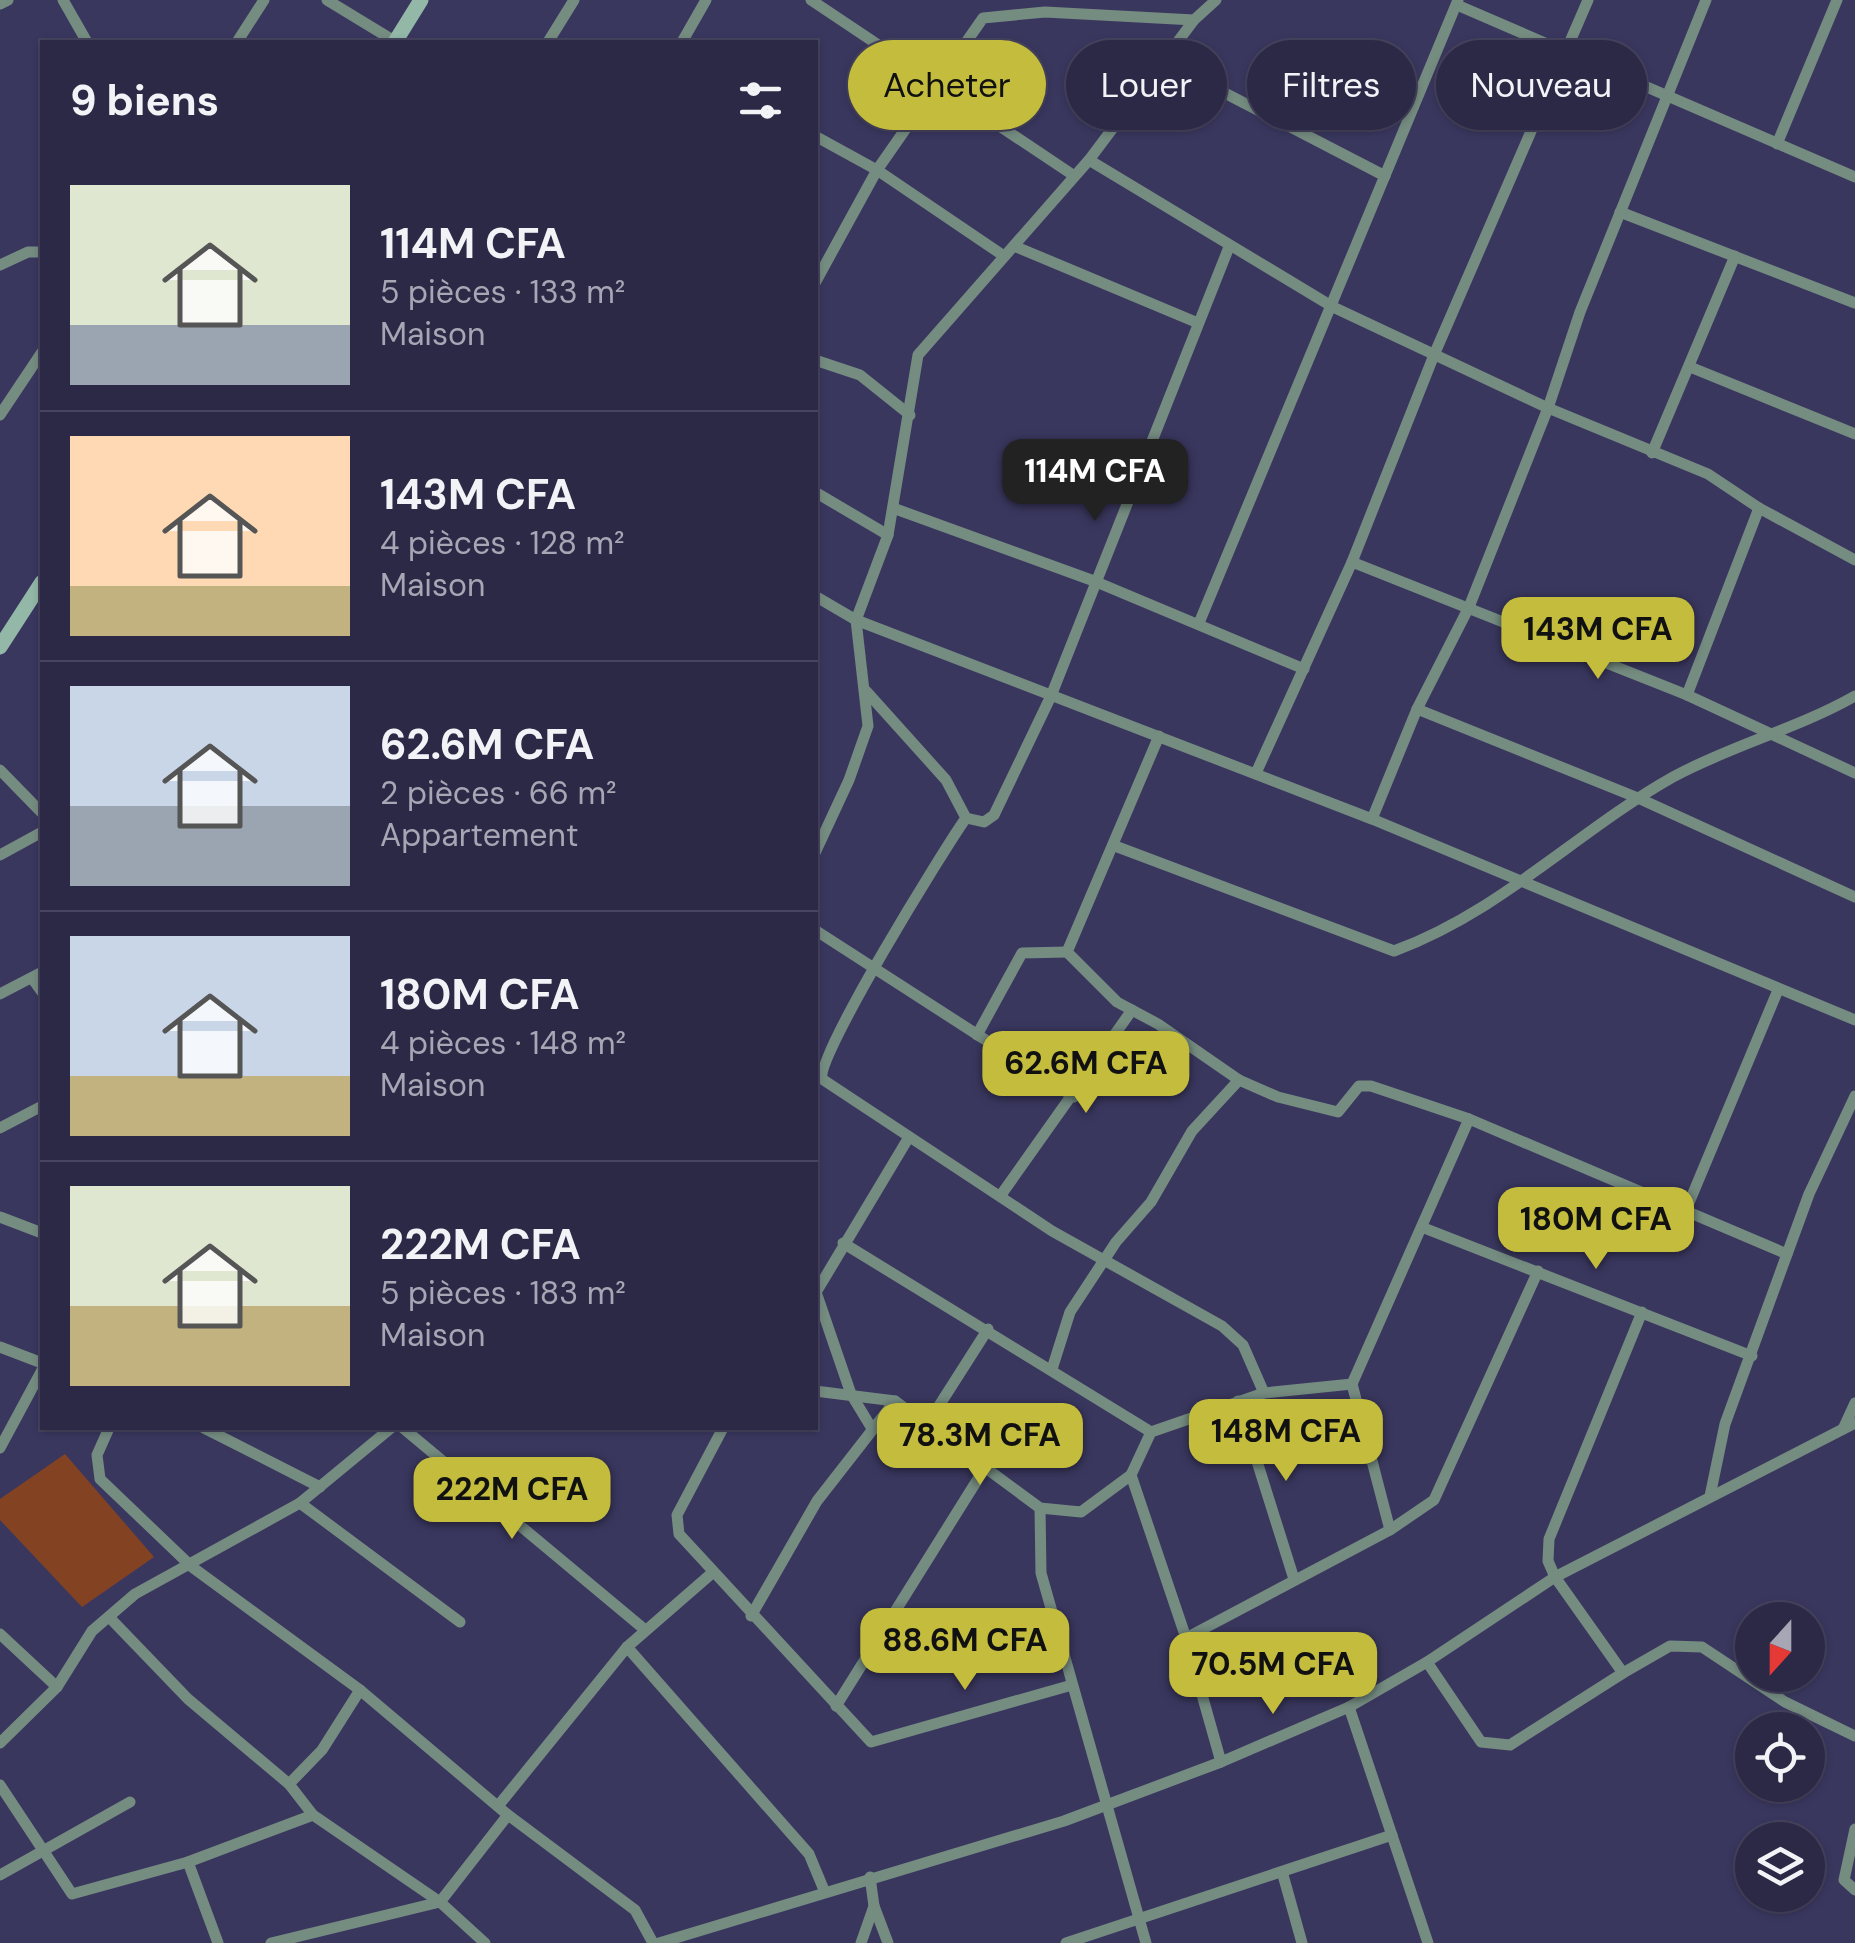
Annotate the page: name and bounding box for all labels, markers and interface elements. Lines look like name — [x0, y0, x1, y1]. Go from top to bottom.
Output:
chip: Acheter — [848, 40, 1046, 130]
chip: Louer — [1066, 40, 1227, 130]
chip: Filtres — [1247, 40, 1416, 130]
chip: Nouveau — [1436, 40, 1647, 130]
text: 9 biens — [70, 73, 219, 128]
icon: filters — [733, 73, 788, 128]
text: 114M CFA — [380, 216, 566, 271]
icon: home — [150, 225, 270, 345]
text: 5 pièces · 133 m² — [380, 271, 625, 313]
text: Maison — [380, 313, 485, 355]
pin: 114M CFA — [992, 439, 1198, 524]
text: 114M CFA — [1024, 450, 1166, 492]
text: 143M CFA — [380, 467, 576, 522]
icon: home — [150, 476, 270, 596]
text: 4 pièces · 128 m² — [380, 522, 625, 564]
text: Maison — [380, 564, 485, 606]
pin: 143M CFA — [1495, 597, 1701, 682]
text: 143M CFA — [1523, 608, 1673, 650]
text: 62.6M CFA — [380, 717, 594, 772]
icon: home — [150, 726, 270, 846]
text: 2 pièces · 66 m² — [380, 772, 617, 814]
text: Appartement — [380, 814, 578, 856]
text: 180M CFA — [380, 967, 579, 1022]
icon: home — [150, 976, 270, 1096]
text: 4 pièces · 148 m² — [380, 1022, 626, 1064]
pin: 62.6M CFA — [972, 1031, 1200, 1116]
text: 62.6M CFA — [1004, 1042, 1168, 1084]
text: Maison — [380, 1064, 485, 1106]
pin: 180M CFA — [1493, 1187, 1699, 1272]
text: 180M CFA — [1520, 1198, 1672, 1240]
text: 222M CFA — [380, 1217, 581, 1272]
icon: home — [150, 1226, 270, 1346]
text: 5 pièces · 183 m² — [380, 1272, 626, 1314]
text: Maison — [380, 1314, 485, 1356]
pin: 148M CFA — [1183, 1399, 1389, 1484]
pin: 78.3M CFA — [866, 1403, 1094, 1488]
text: 148M CFA — [1211, 1410, 1361, 1452]
text: 78.3M CFA — [899, 1414, 1061, 1456]
pin: 222M CFA — [409, 1457, 615, 1542]
text: 222M CFA — [436, 1468, 588, 1510]
north arrow — [1735, 1602, 1825, 1692]
map controls — [1735, 1602, 1825, 1912]
pin: 88.6M CFA — [851, 1608, 1079, 1693]
text: 88.6M CFA — [882, 1619, 1048, 1661]
pin: 70.5M CFA — [1159, 1632, 1387, 1717]
text: 70.5M CFA — [1191, 1643, 1355, 1685]
button: locate — [1735, 1712, 1825, 1802]
button: layers — [1735, 1822, 1825, 1912]

